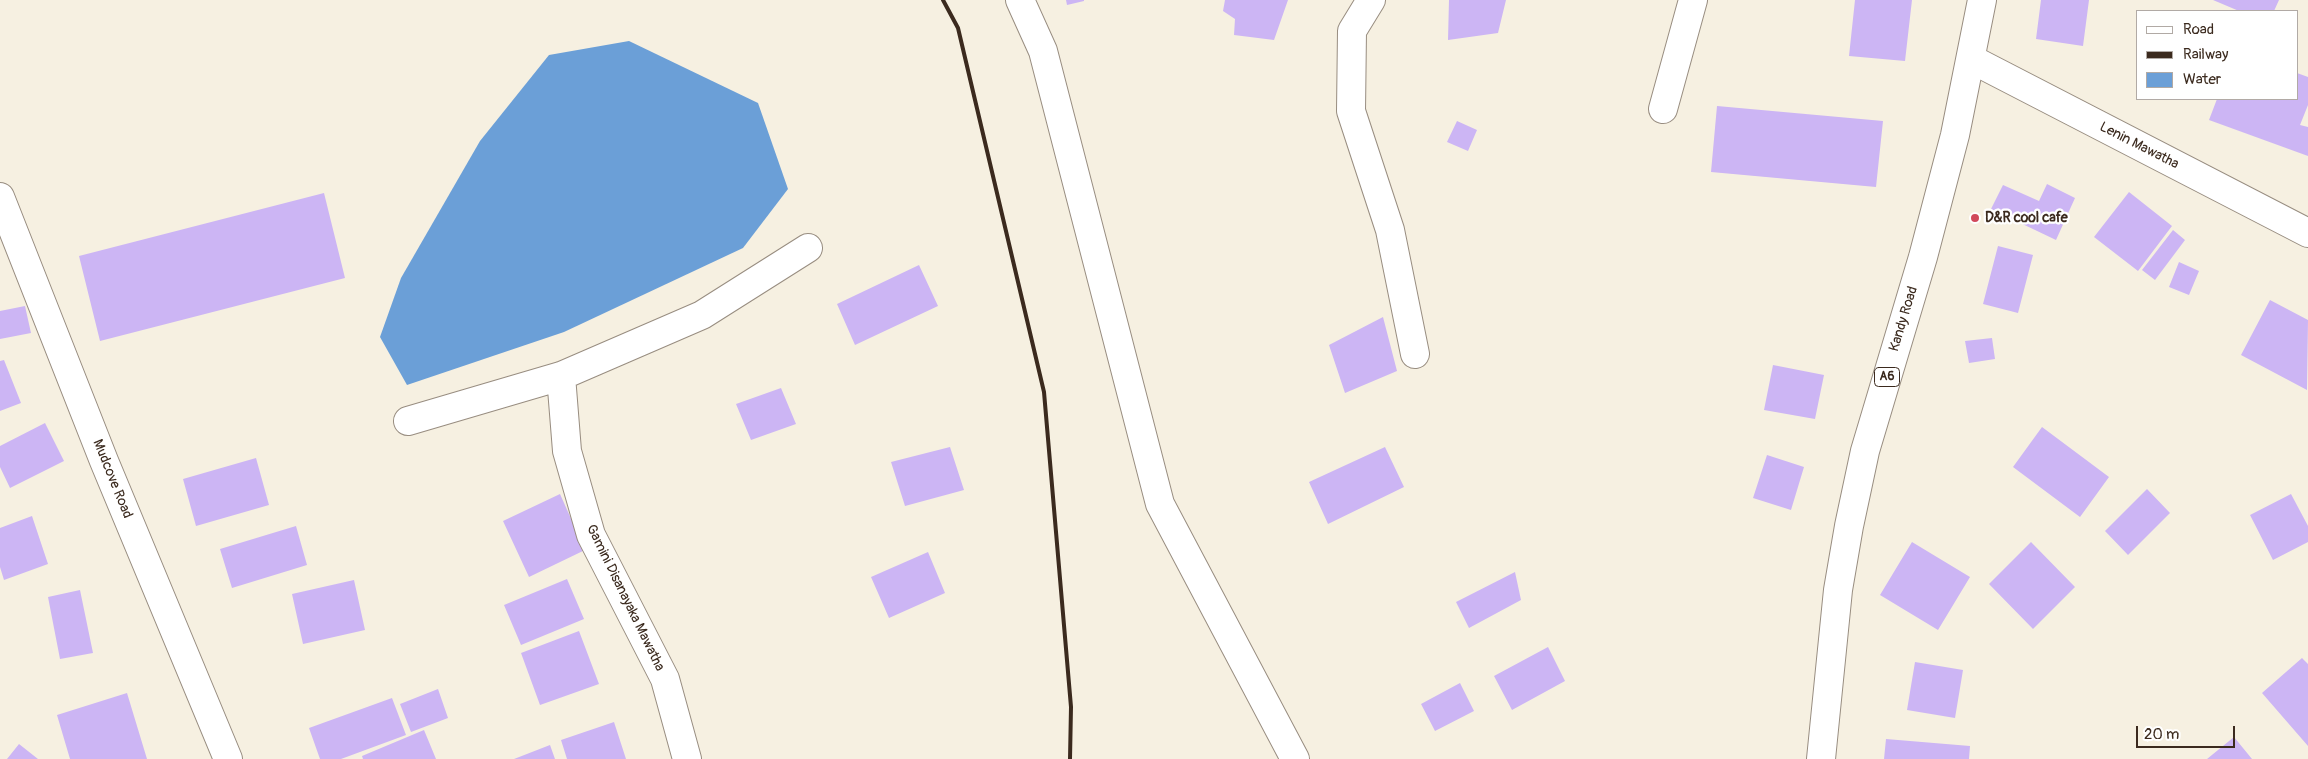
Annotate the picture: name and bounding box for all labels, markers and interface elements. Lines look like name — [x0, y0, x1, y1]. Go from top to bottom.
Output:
legend — [2136, 10, 2298, 100]
text: Road — [2183, 20, 2214, 39]
text: Railway — [2183, 45, 2228, 64]
text: Water — [2183, 70, 2221, 89]
street label: Lenin Mawatha — [2097, 119, 2181, 173]
place label: D&R cool cafe — [1985, 210, 2068, 226]
marker: D&R cool cafe — [1969, 212, 1981, 224]
street label: Kandy Road — [1886, 284, 1922, 354]
road number: A6 — [1874, 368, 1900, 387]
street label: Mudcove Road — [89, 437, 135, 521]
street label: Gamini Disanayaka Mawatha — [582, 522, 668, 674]
scale bar — [2138, 716, 2237, 748]
text: 20 m — [2144, 725, 2179, 744]

